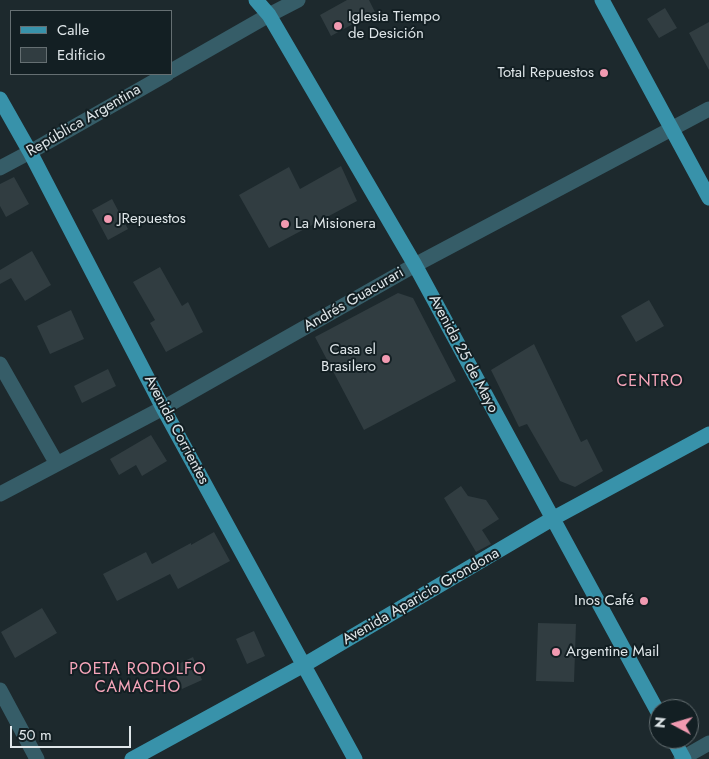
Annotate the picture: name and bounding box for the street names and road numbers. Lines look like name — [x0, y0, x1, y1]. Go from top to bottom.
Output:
street label: República Argentina — [24, 81, 144, 161]
street label: Andrés Guacurari — [301, 264, 407, 336]
street label: Avenida 25 de Mayo — [424, 292, 502, 416]
street label: Avenida Corrientes — [140, 372, 212, 488]
street label: Avenida Aparicio Grondona — [339, 545, 503, 649]

